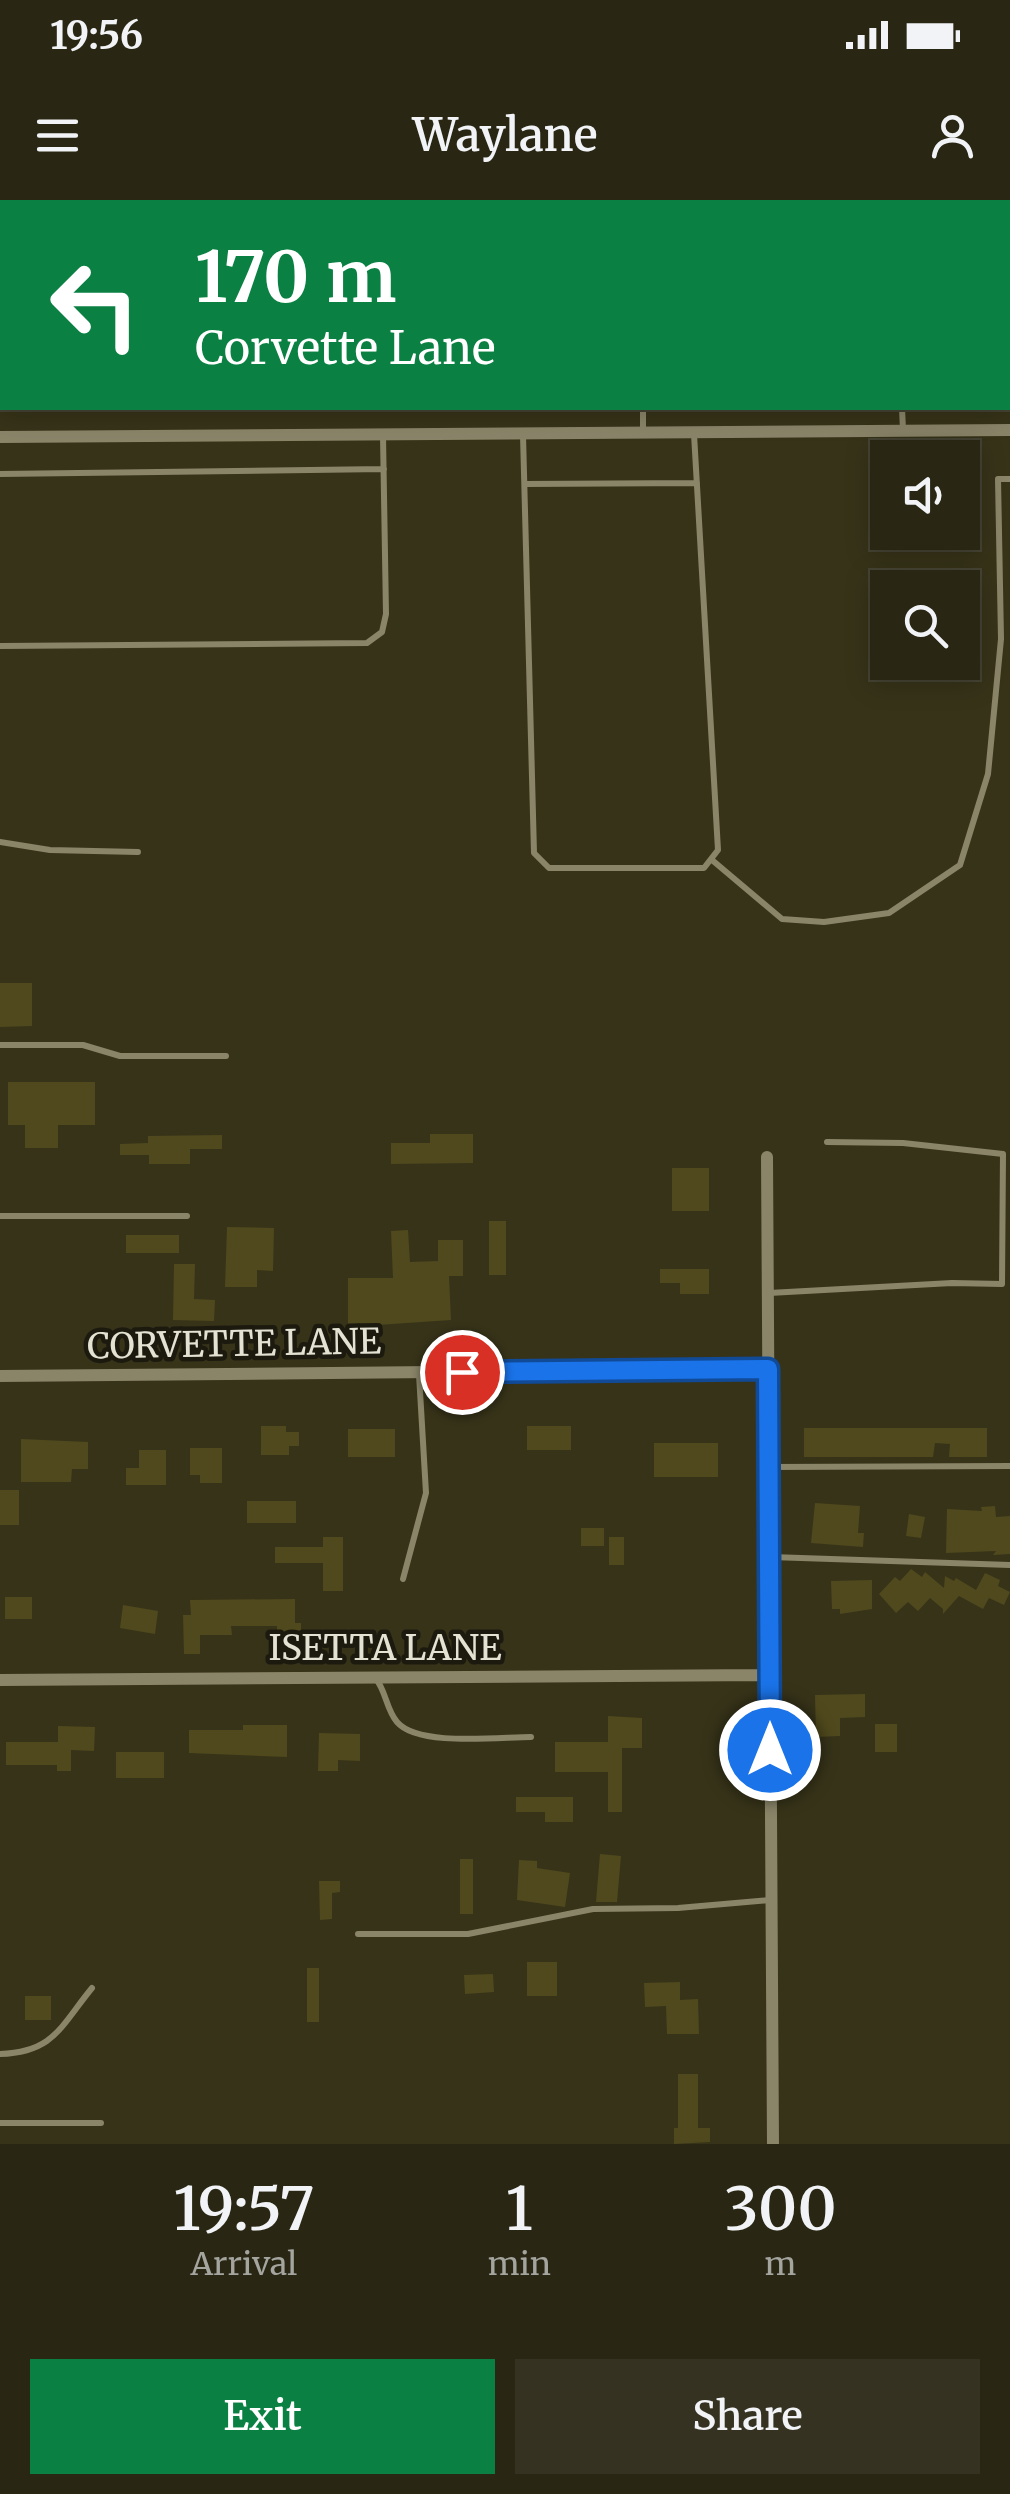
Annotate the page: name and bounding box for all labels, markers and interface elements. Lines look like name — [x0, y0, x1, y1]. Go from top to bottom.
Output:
text: 19:56 — [50, 12, 143, 59]
text: Waylane — [412, 107, 598, 163]
icon: menu — [30, 108, 85, 163]
icon: person — [925, 108, 980, 163]
text: 170 m — [195, 233, 396, 321]
icon: left — [30, 240, 160, 370]
text: Corvette Lane — [195, 320, 495, 376]
map controls — [870, 440, 980, 680]
button: sound — [870, 440, 980, 550]
button: search — [870, 570, 980, 680]
street label: CORVETTE LANE — [87, 1319, 381, 1369]
pin — [420, 1330, 505, 1415]
icon: arrive — [435, 1345, 490, 1400]
street label: ISETTA LANE — [269, 1626, 501, 1670]
position arrow — [718, 1698, 822, 1802]
text: 19:57 — [173, 2171, 314, 2246]
text: 1 — [506, 2171, 533, 2246]
text: 300 — [724, 2171, 837, 2246]
text: Arrival — [190, 2244, 297, 2284]
text: min — [488, 2244, 551, 2284]
text: m — [765, 2244, 796, 2284]
button: Exit — [30, 2359, 495, 2474]
button: Share — [515, 2359, 980, 2474]

